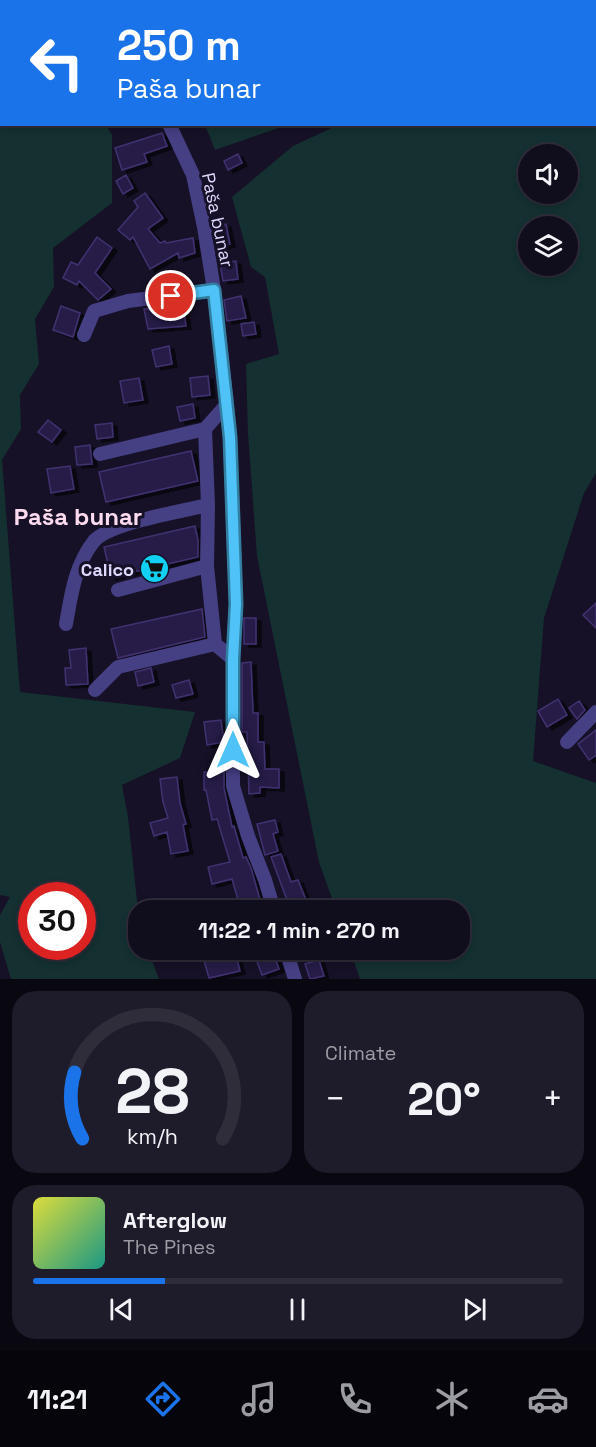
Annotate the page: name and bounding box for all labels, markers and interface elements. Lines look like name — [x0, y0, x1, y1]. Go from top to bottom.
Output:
text: 250 m — [117, 19, 241, 72]
icon: left — [18, 24, 96, 102]
text: Paša bunar — [117, 71, 261, 106]
map controls — [518, 144, 578, 276]
button: sound — [518, 144, 578, 204]
street label: Paša bunar — [197, 171, 239, 270]
button: layers — [518, 216, 578, 276]
pin — [145, 270, 196, 321]
icon: arrive — [154, 279, 187, 312]
district label: Paša bunar — [14, 501, 142, 532]
supermarket icon: Calico — [139, 553, 171, 585]
place label: Calico — [81, 558, 134, 581]
position arrow — [201, 718, 265, 782]
speed limit sign: 30 — [18, 882, 96, 960]
text: 11:22 · 1 min · 270 m — [198, 916, 400, 944]
text: Climate — [325, 1040, 396, 1066]
text: 28 — [115, 1052, 189, 1131]
text: 20° — [407, 1071, 481, 1128]
text: − — [325, 1078, 345, 1120]
text: + — [543, 1078, 563, 1120]
text: km/h — [126, 1123, 178, 1150]
text: Afterglow — [123, 1206, 227, 1234]
text: The Pines — [123, 1234, 216, 1260]
icon: previous — [105, 1293, 138, 1326]
icon: pause — [281, 1293, 314, 1326]
icon: next — [458, 1293, 491, 1326]
icon: directions — [142, 1378, 184, 1420]
icon: music — [238, 1378, 280, 1420]
icon: phone — [334, 1378, 376, 1420]
icon: climate — [431, 1378, 473, 1420]
icon: car — [527, 1378, 569, 1420]
text: 11:21 — [27, 1382, 88, 1417]

